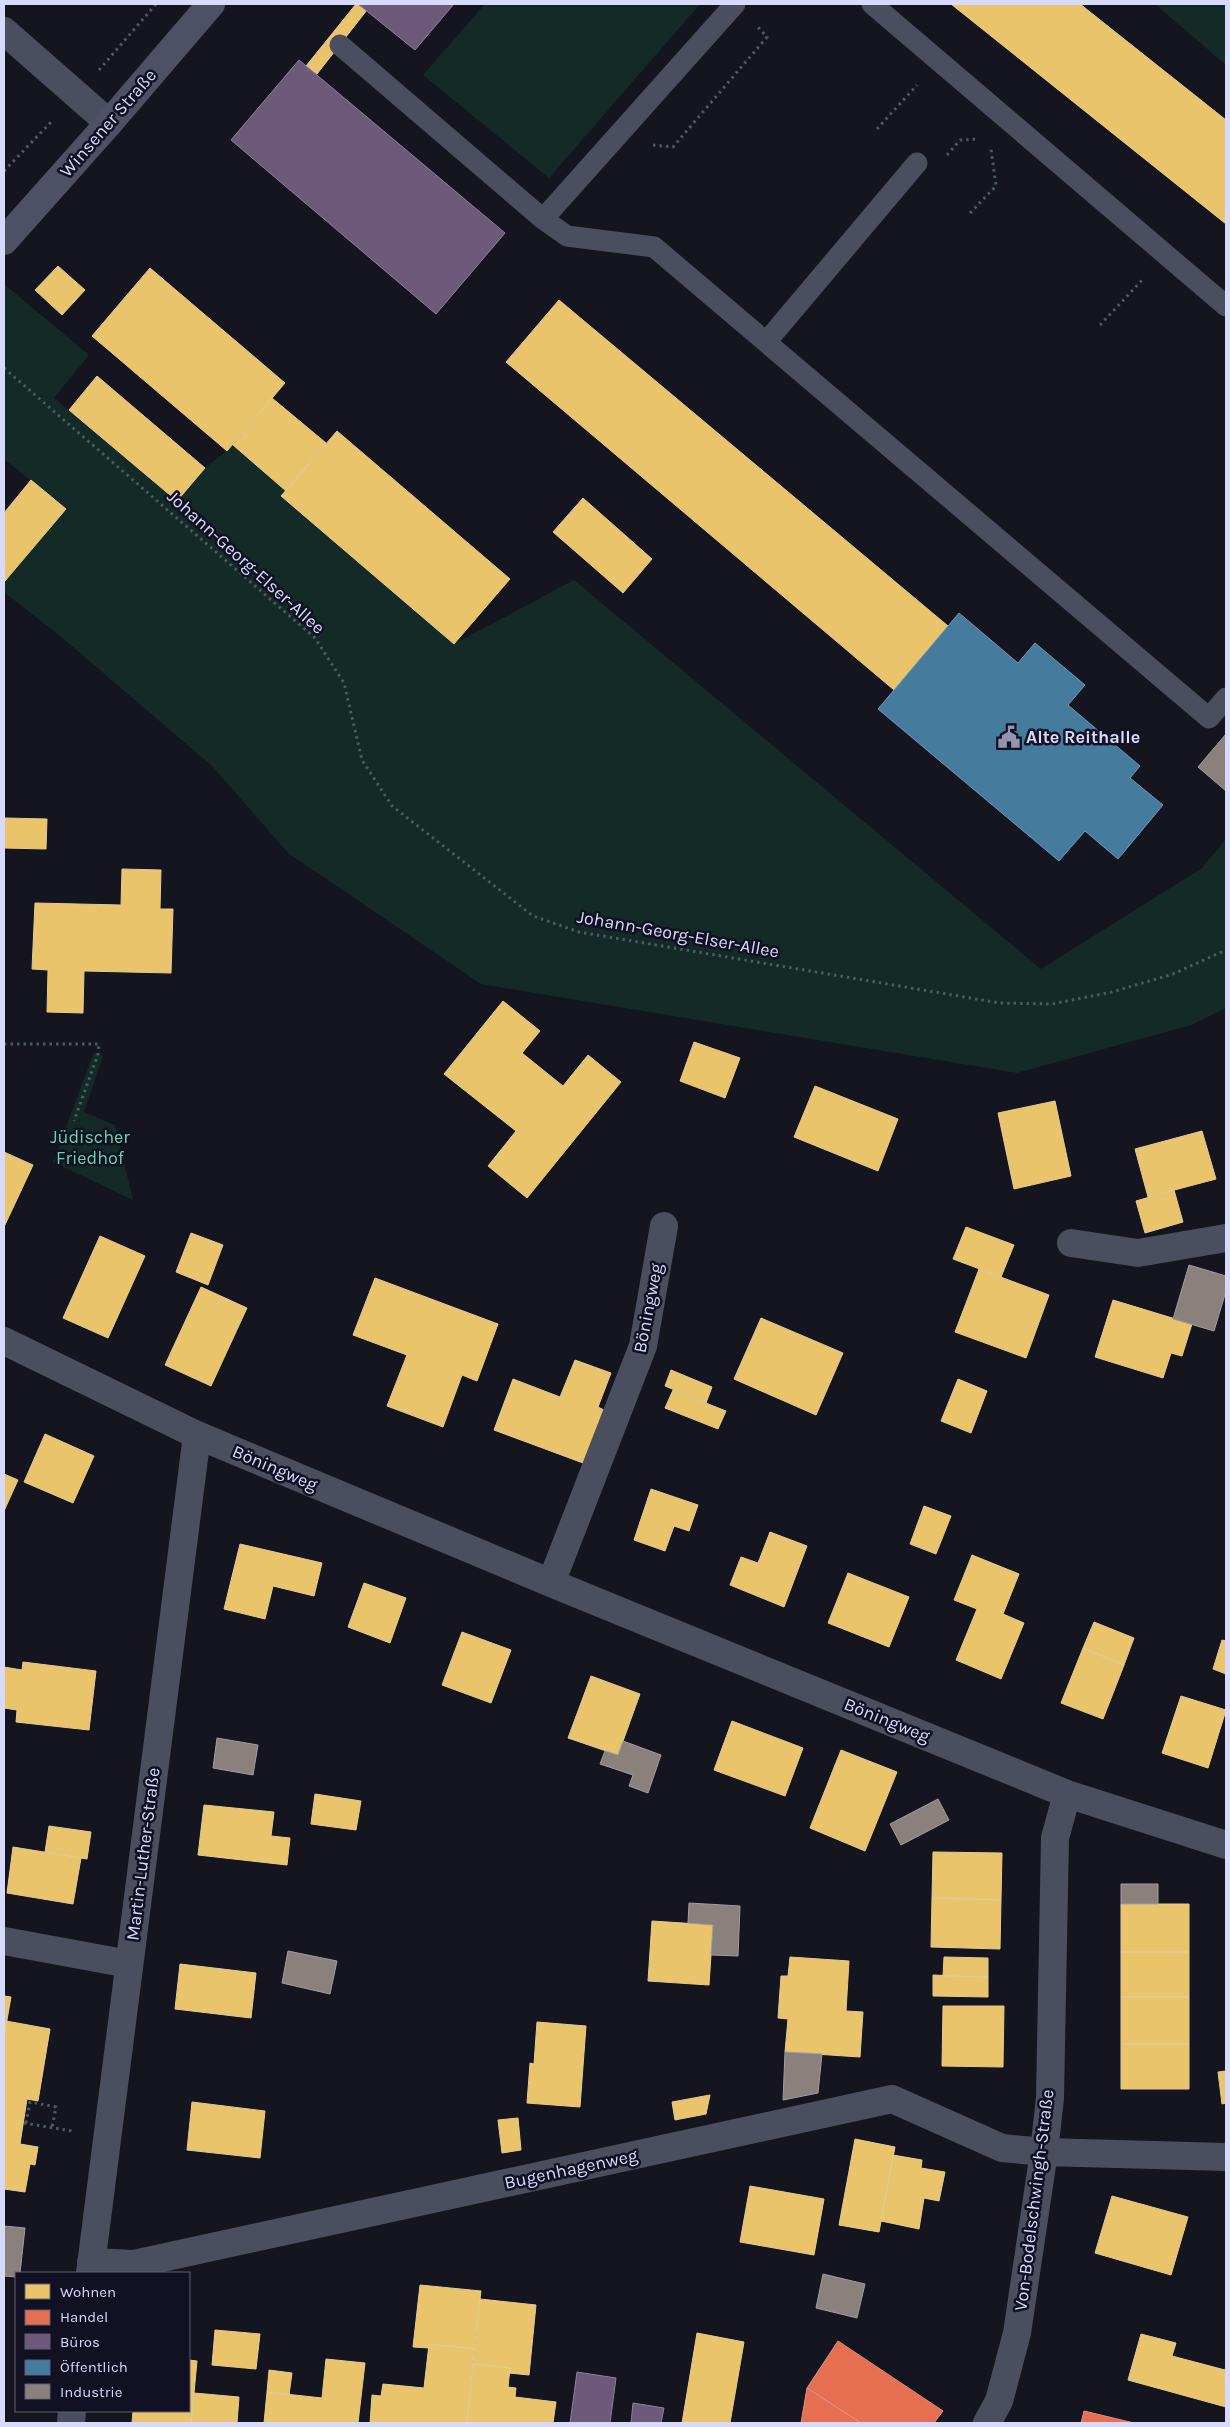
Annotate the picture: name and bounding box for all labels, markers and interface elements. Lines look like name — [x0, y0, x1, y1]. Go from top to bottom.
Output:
street label: Winsener Straße — [55, 64, 161, 182]
street label: Johann-Georg-Elser-Allee — [163, 485, 329, 639]
public building icon: Alte Reithalle — [996, 724, 1022, 750]
place label: Alte Reithalle — [1026, 726, 1140, 748]
street label: Johann-Georg-Elser-Allee — [575, 905, 781, 963]
park label: Jüdischer Friedhof — [50, 1126, 130, 1169]
street label: Böningweg — [629, 1261, 667, 1355]
street label: Böningweg — [229, 1440, 321, 1496]
street label: Böningweg — [841, 1693, 933, 1747]
street label: Martin-Luther-Straße — [121, 1766, 165, 1942]
street label: Von-Bodelschwingh-Straße — [1009, 2088, 1059, 2312]
street label: Bugenhagenweg — [502, 2144, 640, 2194]
legend — [15, 2272, 190, 2412]
text: Wohnen — [60, 2283, 116, 2301]
text: Handel — [60, 2308, 108, 2326]
text: Büros — [60, 2333, 100, 2351]
text: Öffentlich — [60, 2358, 128, 2376]
text: Industrie — [60, 2383, 122, 2401]

